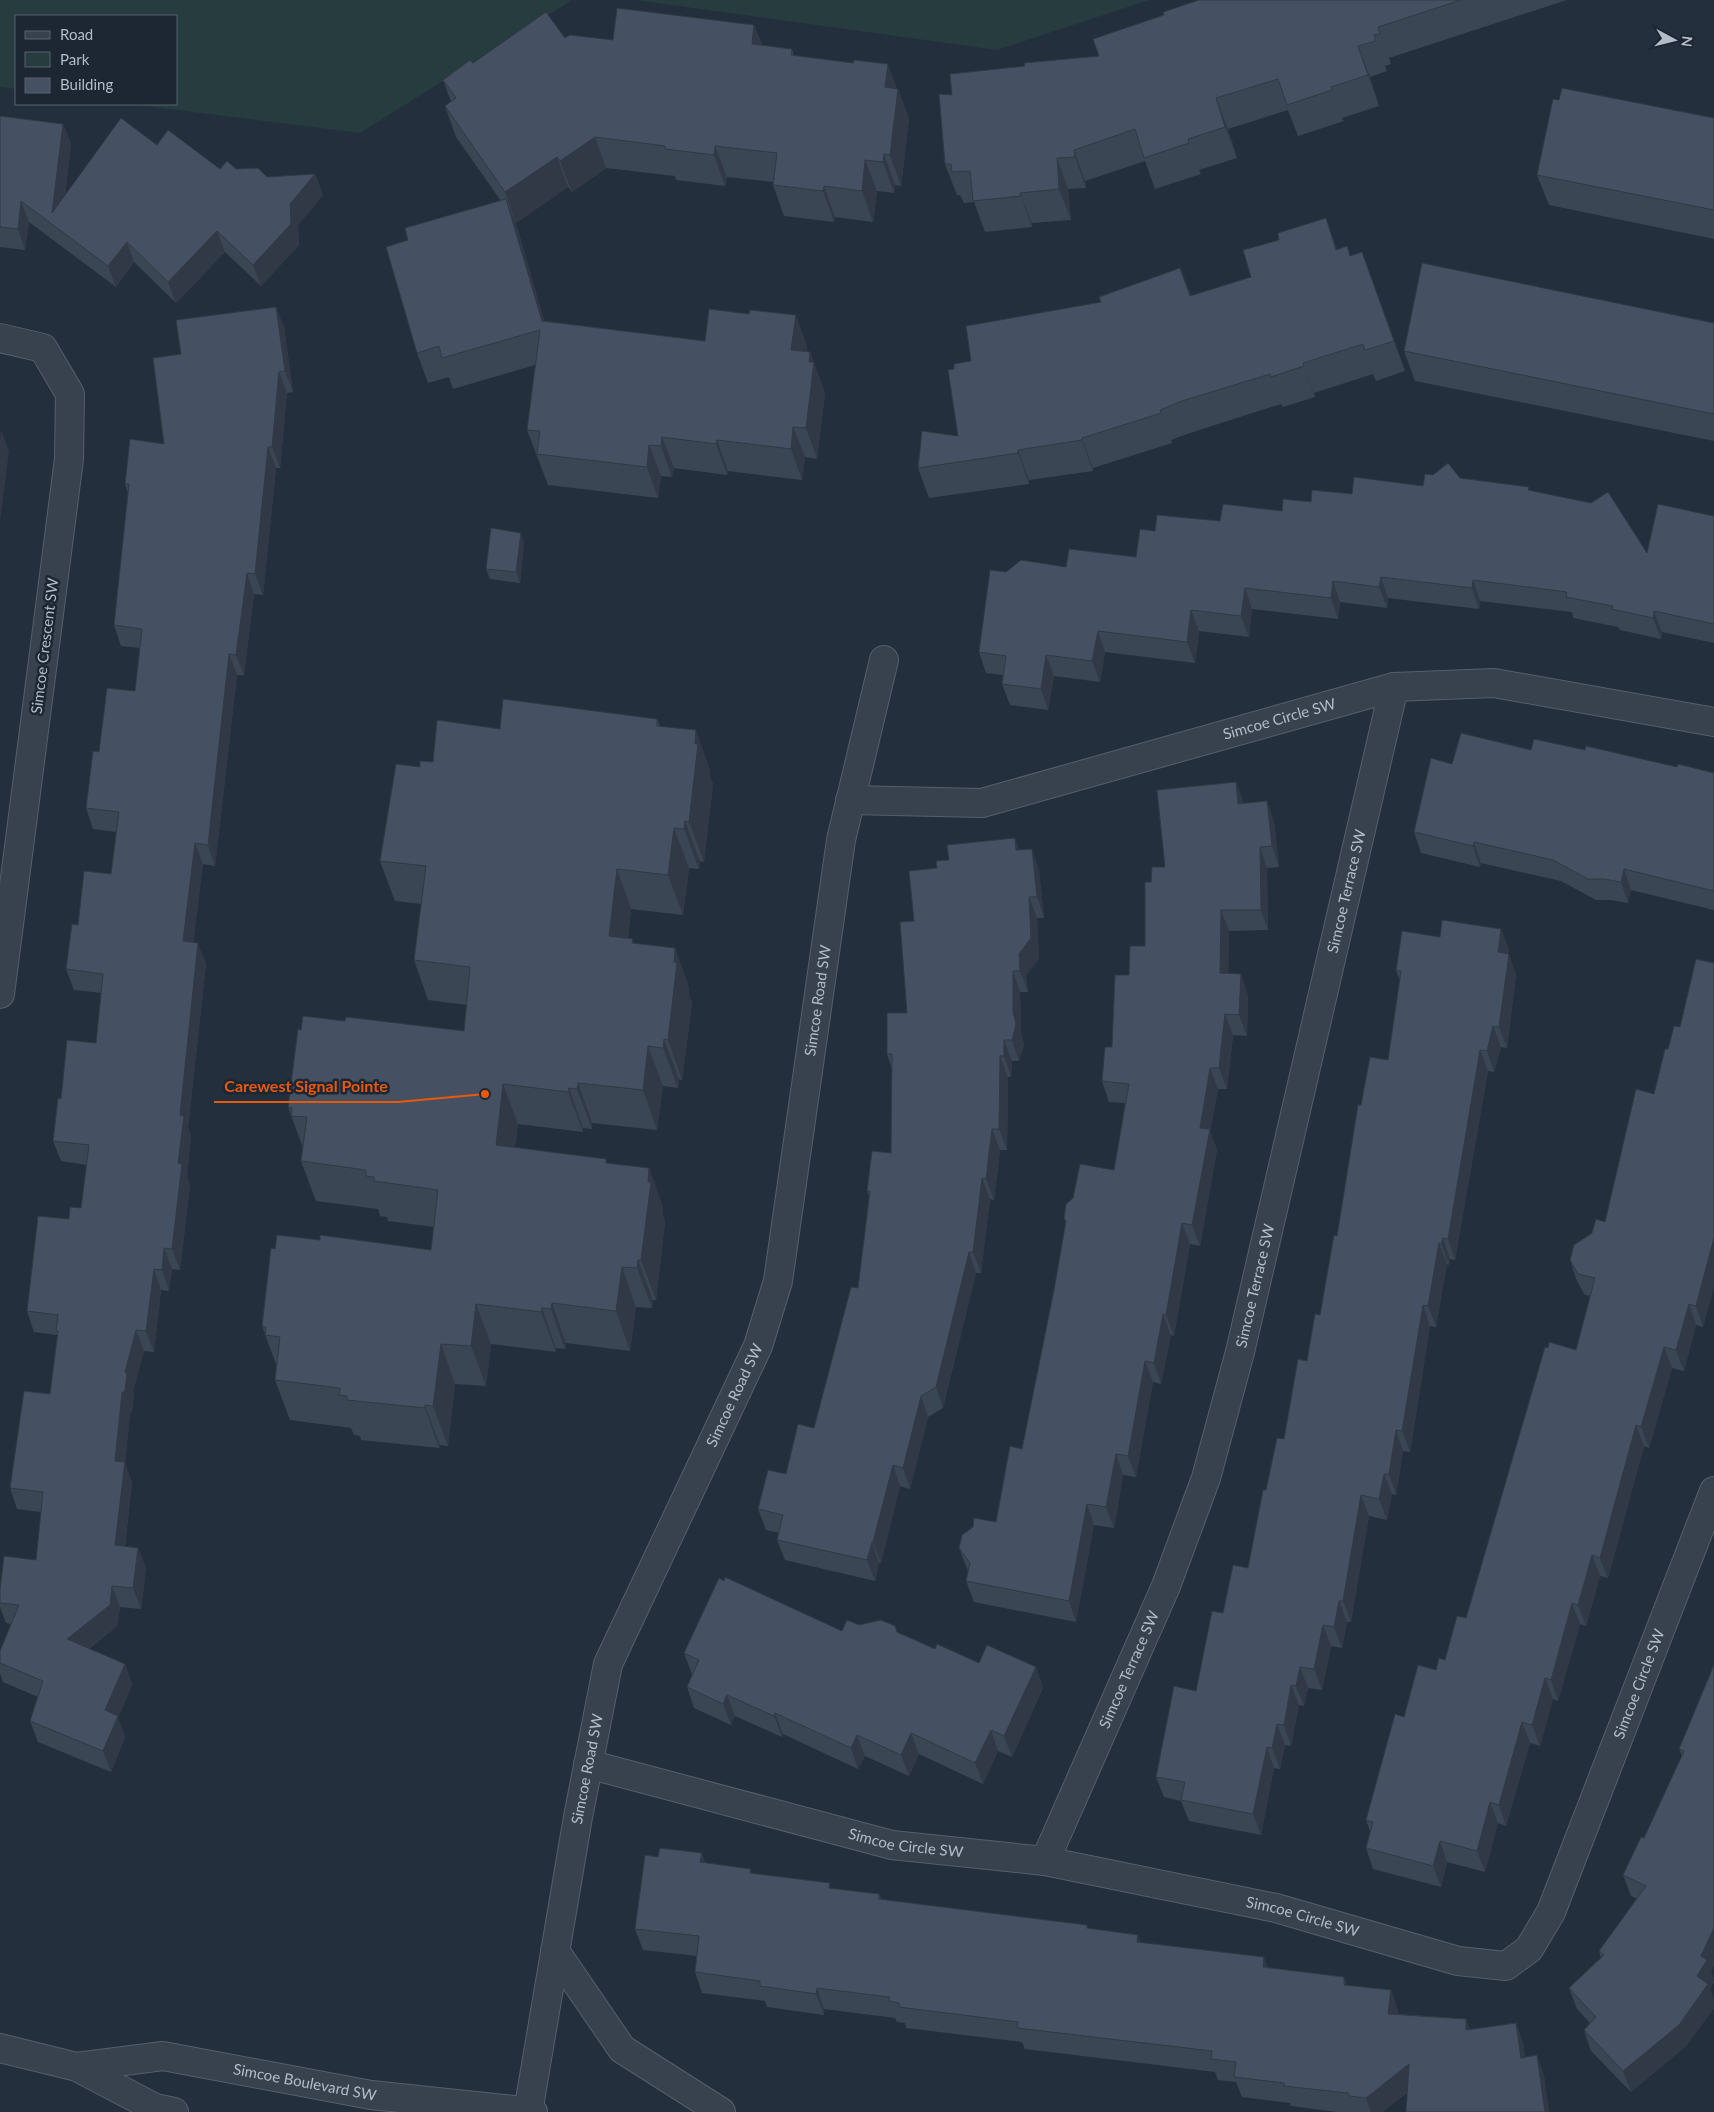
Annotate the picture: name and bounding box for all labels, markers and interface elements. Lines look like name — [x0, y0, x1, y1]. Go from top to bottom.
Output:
legend — [15, 15, 178, 105]
north arrow — [1649, 15, 1699, 65]
text: Road — [60, 25, 93, 43]
text: N — [1678, 35, 1696, 48]
text: Park — [60, 50, 90, 68]
text: Building — [60, 75, 113, 93]
street label: Simcoe Crescent SW — [27, 576, 61, 715]
street label: Simcoe Circle SW — [1221, 694, 1338, 743]
street label: Simcoe Terrace SW — [1323, 827, 1369, 955]
street label: Simcoe Road SW — [800, 943, 834, 1057]
callout: Carewest Signal Pointe — [214, 1071, 398, 1102]
text: Carewest Signal Pointe — [224, 1076, 388, 1095]
street label: Simcoe Terrace SW — [1231, 1222, 1277, 1349]
street label: Simcoe Road SW — [702, 1340, 766, 1450]
street label: Simcoe Terrace SW — [1095, 1607, 1162, 1731]
street label: Simcoe Circle SW — [1609, 1626, 1668, 1741]
street label: Simcoe Road SW — [567, 1712, 606, 1826]
street label: Simcoe Circle SW — [847, 1824, 965, 1860]
street label: Simcoe Circle SW — [1245, 1892, 1362, 1940]
street label: Simcoe Boulevard SW — [232, 2059, 378, 2104]

